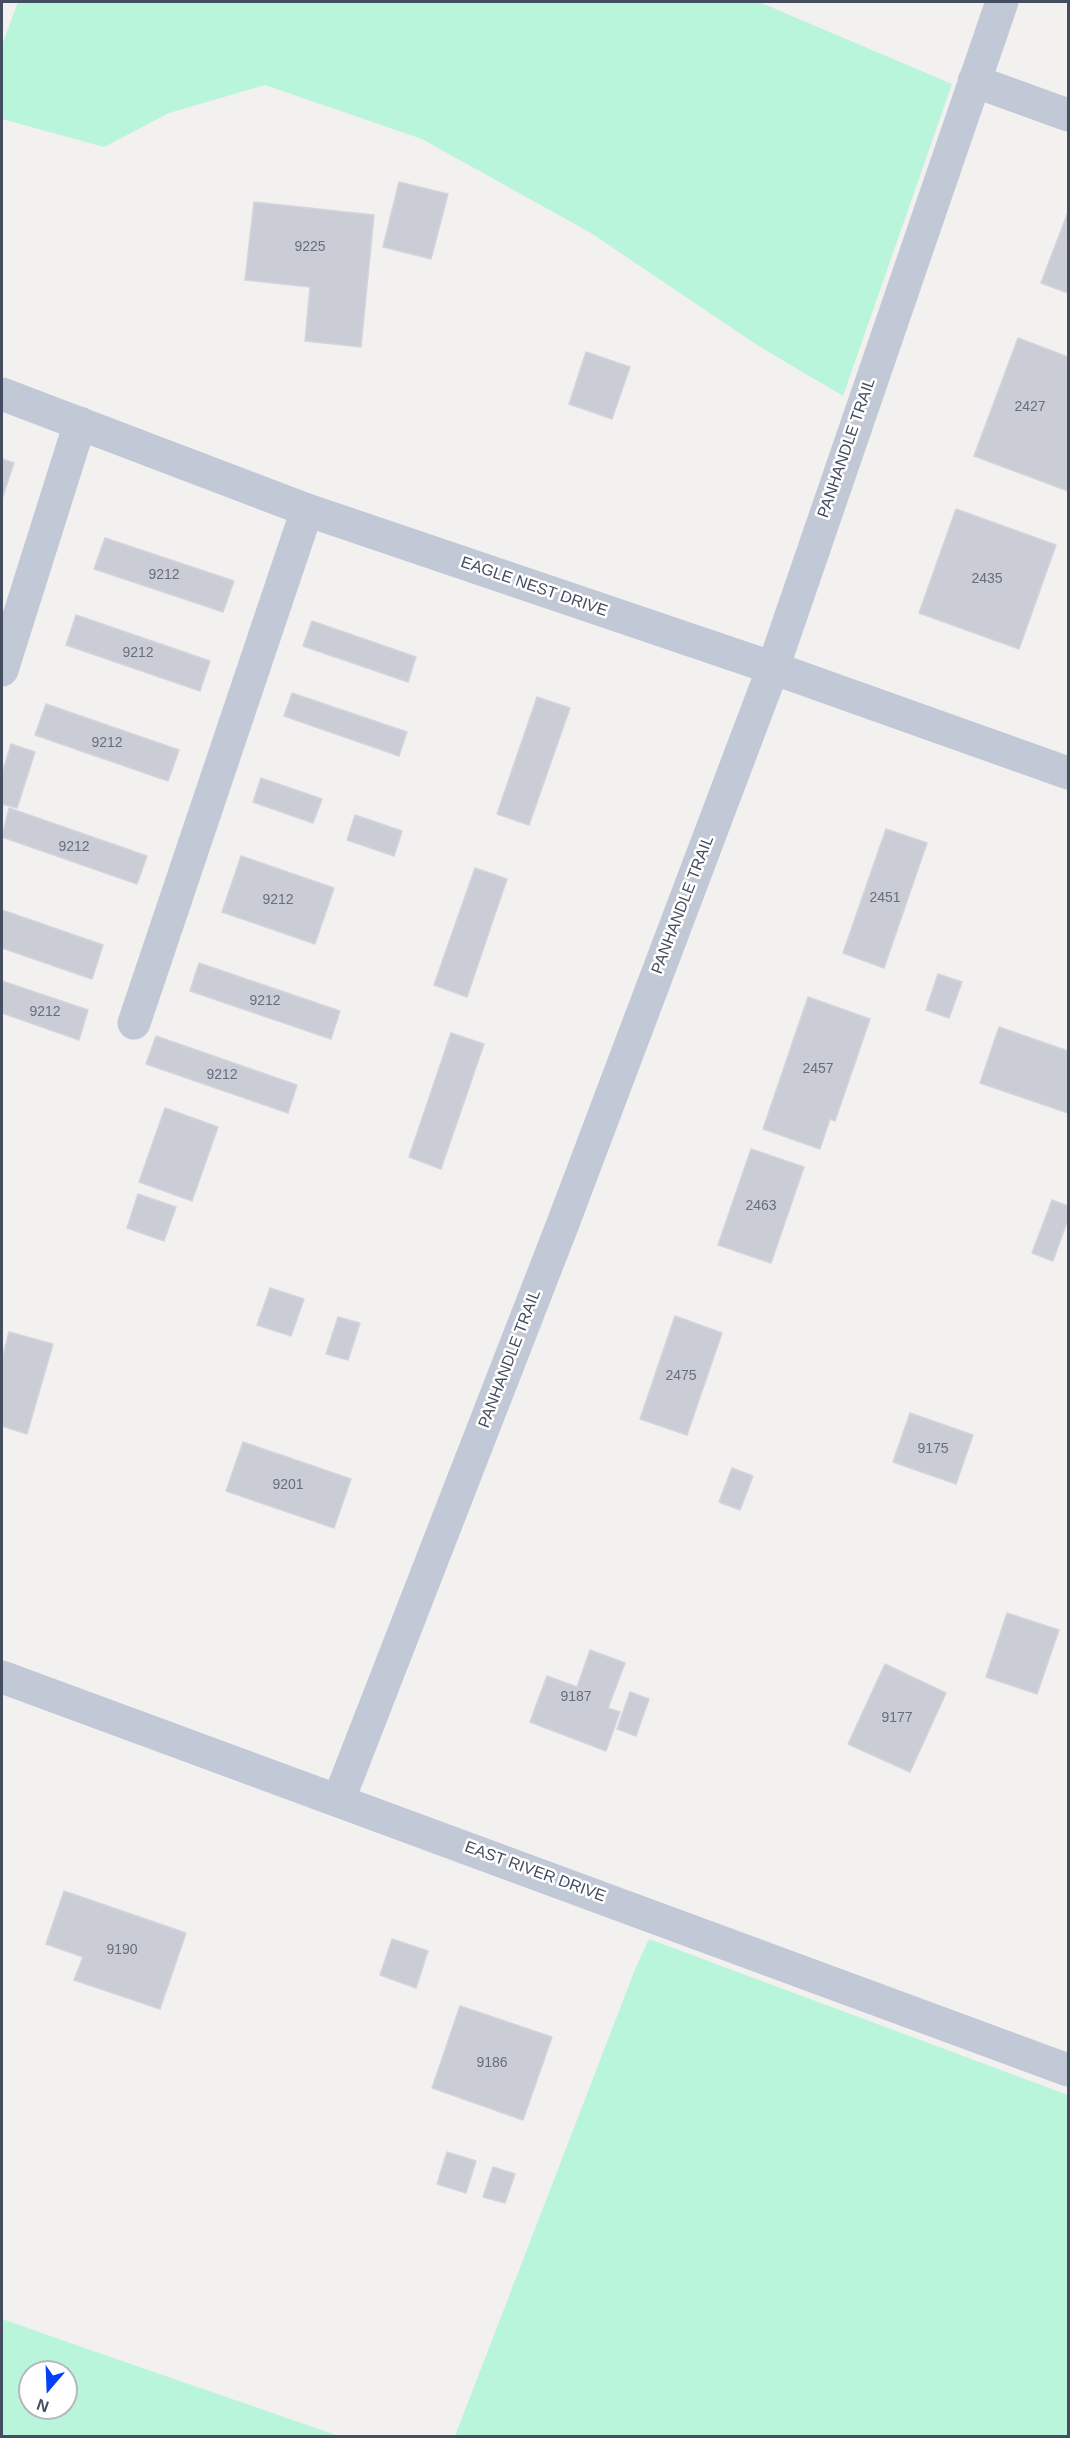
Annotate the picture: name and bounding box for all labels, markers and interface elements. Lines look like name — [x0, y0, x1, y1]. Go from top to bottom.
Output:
house number: 9225 — [294, 239, 326, 255]
street label: PANHANDLE TRAIL — [814, 376, 880, 520]
house number: 2427 — [1014, 399, 1046, 415]
street label: EAGLE NEST DRIVE — [458, 553, 610, 621]
house number: 9212 — [148, 567, 180, 583]
house number: 2435 — [971, 571, 1003, 587]
house number: 9212 — [122, 645, 154, 661]
house number: 9212 — [91, 735, 123, 751]
street label: PANHANDLE TRAIL — [648, 833, 718, 977]
house number: 9212 — [58, 839, 90, 855]
house number: 2451 — [869, 890, 901, 906]
house number: 9212 — [262, 892, 294, 908]
house number: 9212 — [249, 993, 281, 1009]
house number: 9212 — [29, 1004, 61, 1020]
house number: 2457 — [802, 1061, 834, 1077]
house number: 9212 — [206, 1067, 238, 1083]
house number: 2463 — [745, 1198, 777, 1214]
street label: PANHANDLE TRAIL — [475, 1287, 545, 1431]
house number: 2475 — [665, 1368, 697, 1384]
house number: 9175 — [917, 1441, 949, 1457]
house number: 9201 — [272, 1477, 304, 1493]
house number: 9187 — [560, 1689, 592, 1705]
house number: 9177 — [881, 1710, 913, 1726]
street label: EAST RIVER DRIVE — [462, 1838, 608, 1906]
house number: 9190 — [106, 1942, 138, 1958]
house number: 9186 — [476, 2055, 508, 2071]
north arrow — [18, 2360, 78, 2420]
text: N — [34, 2396, 51, 2416]

